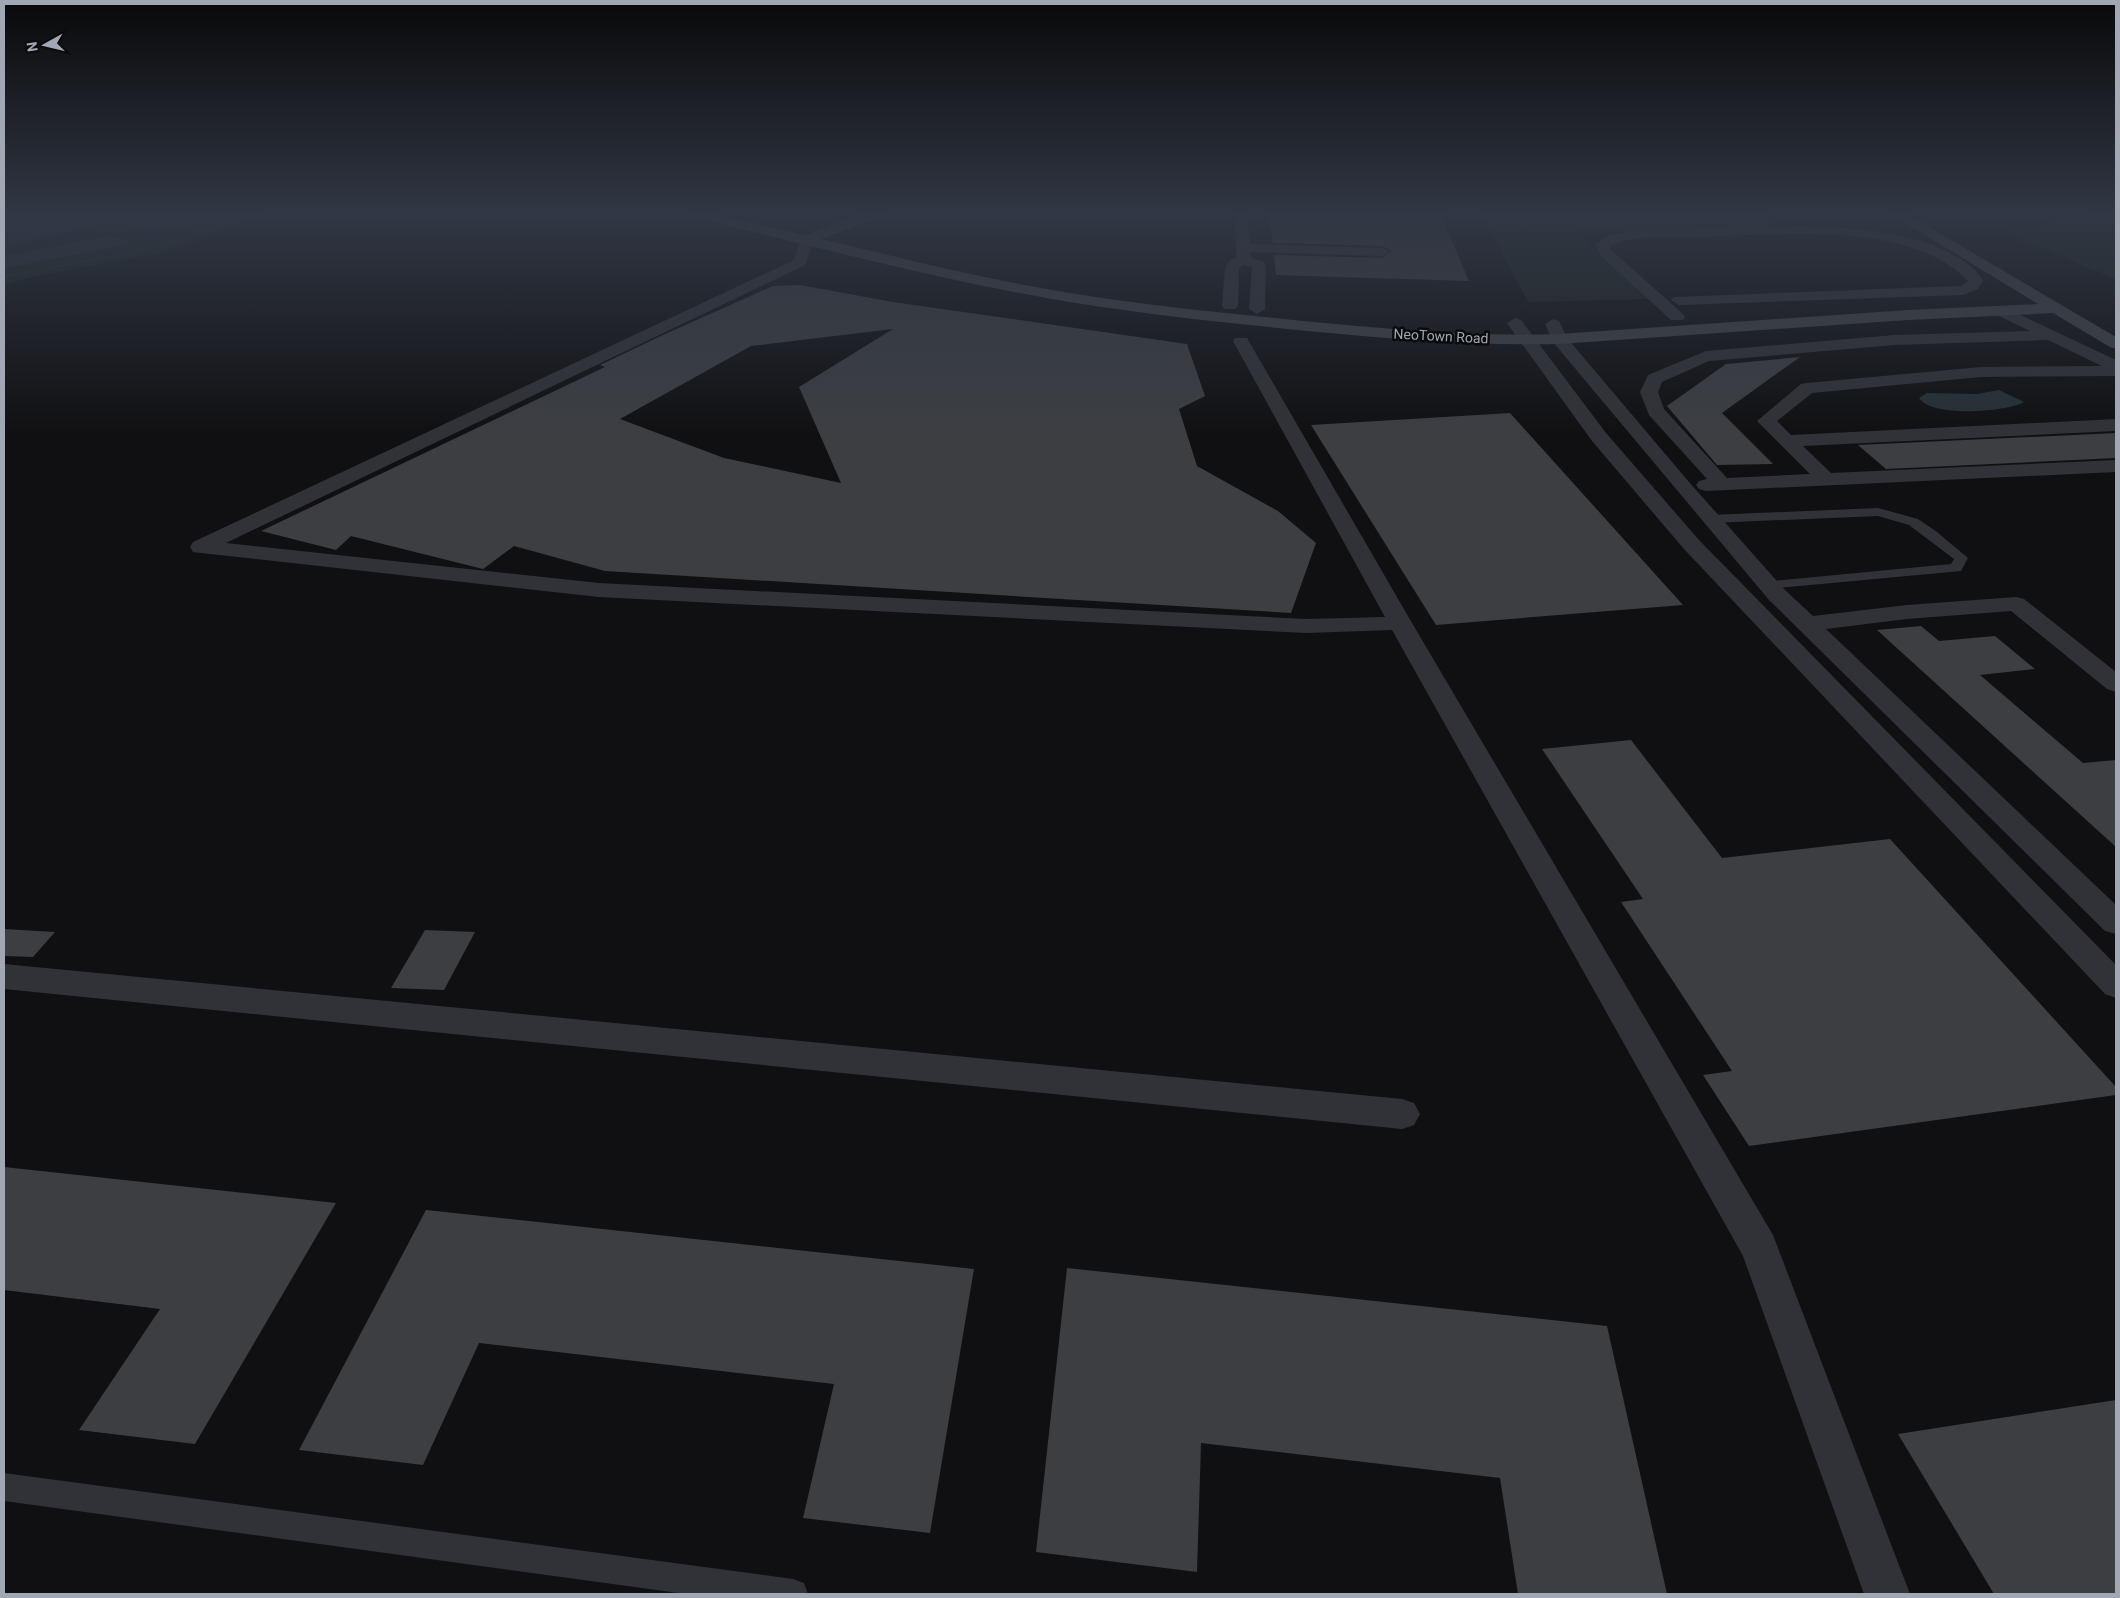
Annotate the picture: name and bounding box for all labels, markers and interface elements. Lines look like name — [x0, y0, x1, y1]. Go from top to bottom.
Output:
north arrow — [20, 20, 70, 70]
text: N — [24, 41, 41, 53]
street label: NeoTown Road — [1393, 326, 1489, 346]

